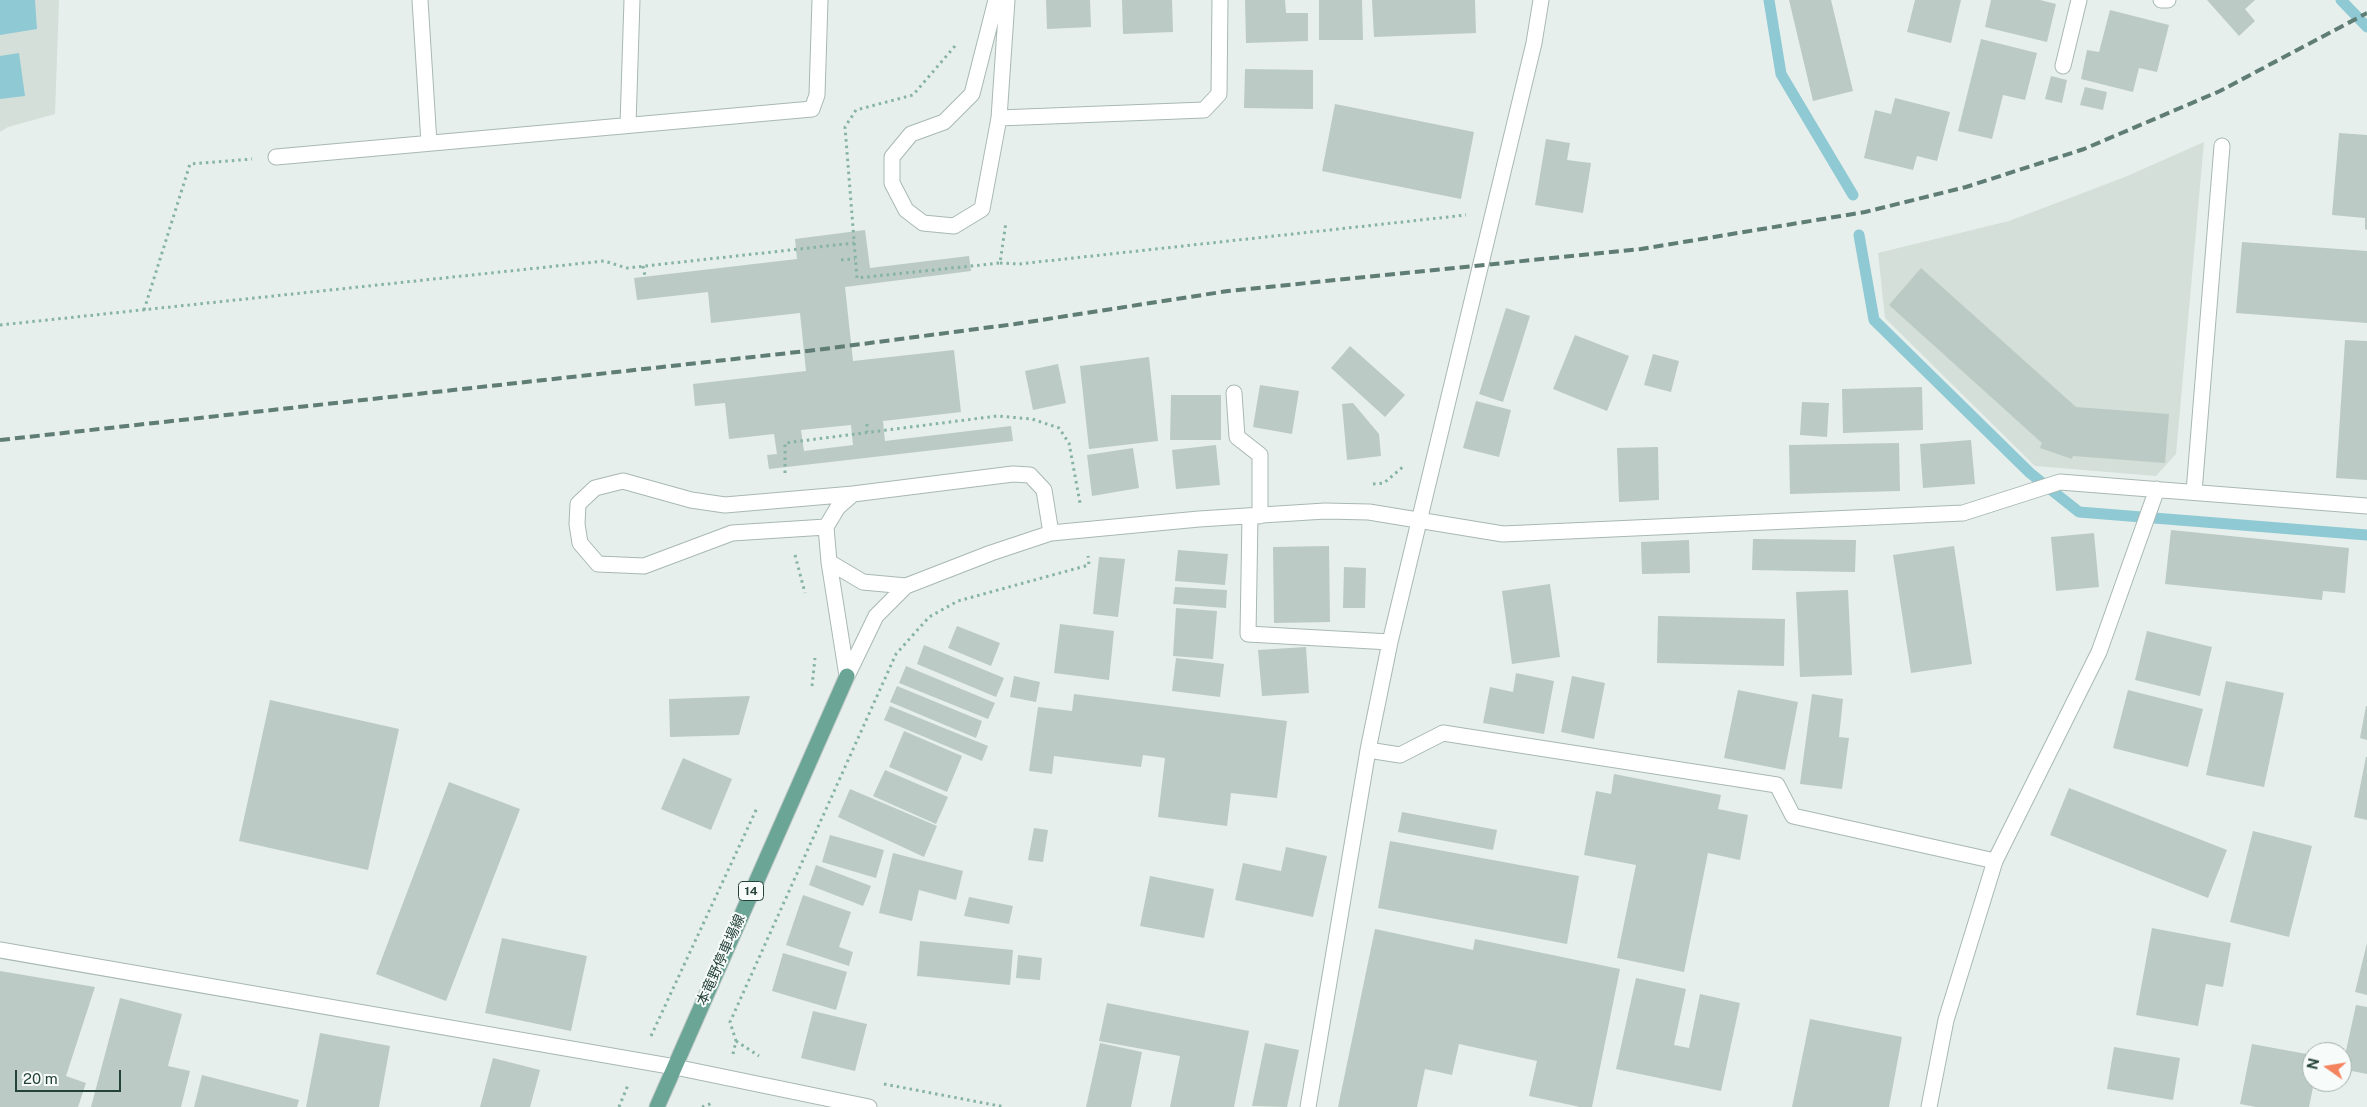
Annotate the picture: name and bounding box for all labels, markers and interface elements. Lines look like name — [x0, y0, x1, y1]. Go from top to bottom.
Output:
road number: 14 — [738, 881, 764, 900]
street label: 本竜野停車場線 — [693, 912, 749, 1008]
north arrow — [2302, 1042, 2352, 1092]
text: N — [2304, 1057, 2322, 1071]
scale bar — [18, 1060, 124, 1092]
text: 20 m — [23, 1070, 58, 1087]

